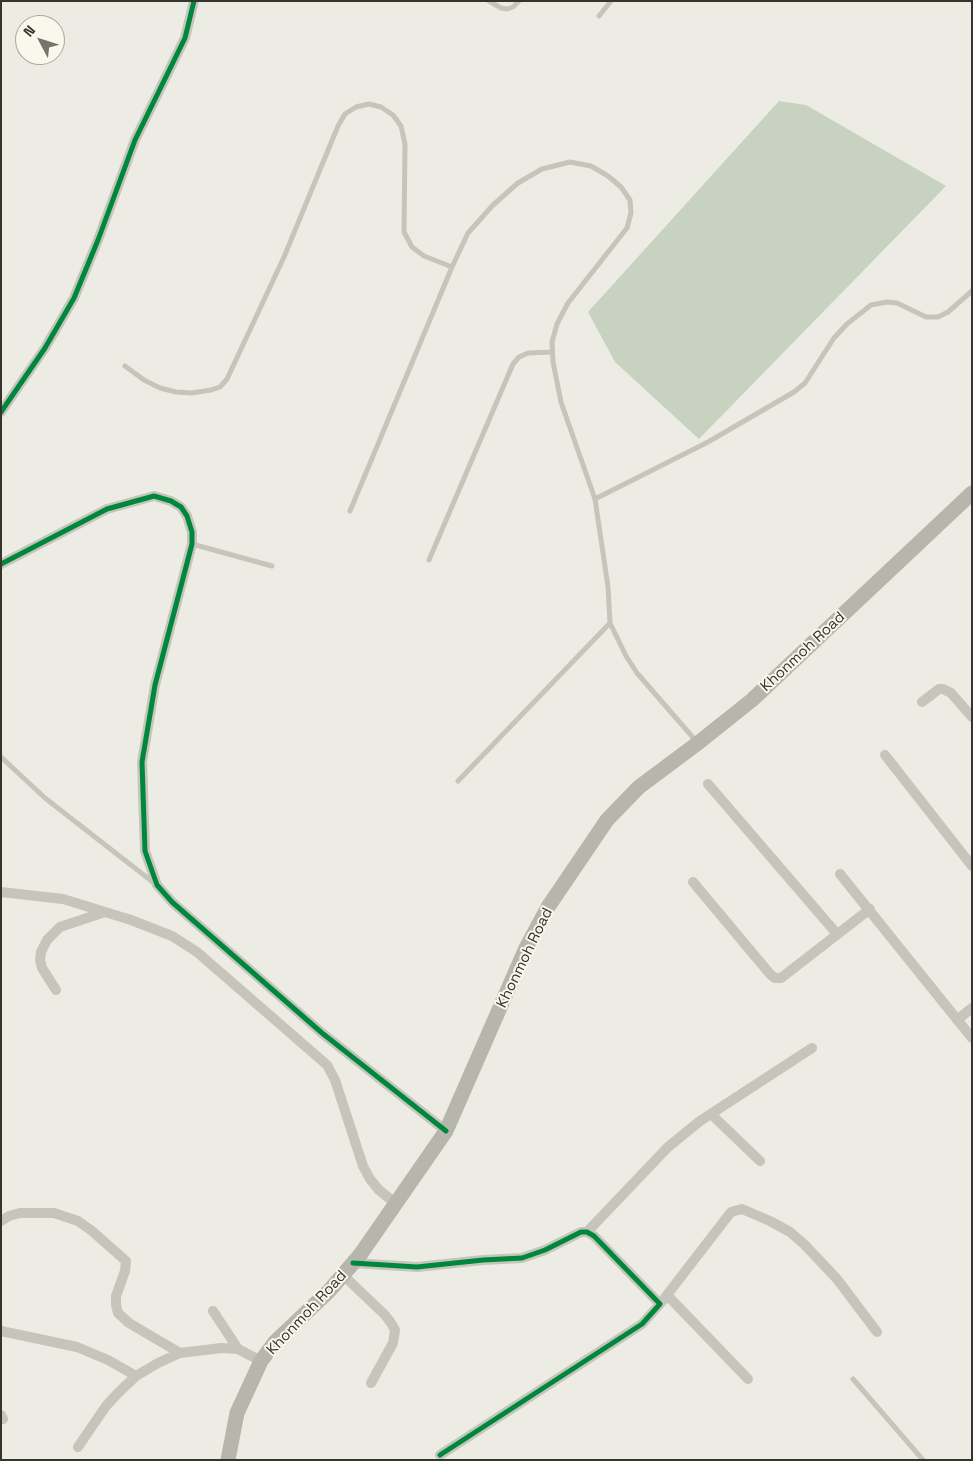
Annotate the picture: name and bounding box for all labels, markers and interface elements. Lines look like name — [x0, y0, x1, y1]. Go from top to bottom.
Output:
north arrow — [15, 15, 65, 65]
text: N — [19, 22, 39, 40]
street label: Khonmoh Road — [757, 608, 849, 696]
street label: Khonmoh Road — [493, 905, 557, 1011]
street label: Khonmoh Road — [263, 1267, 351, 1359]

